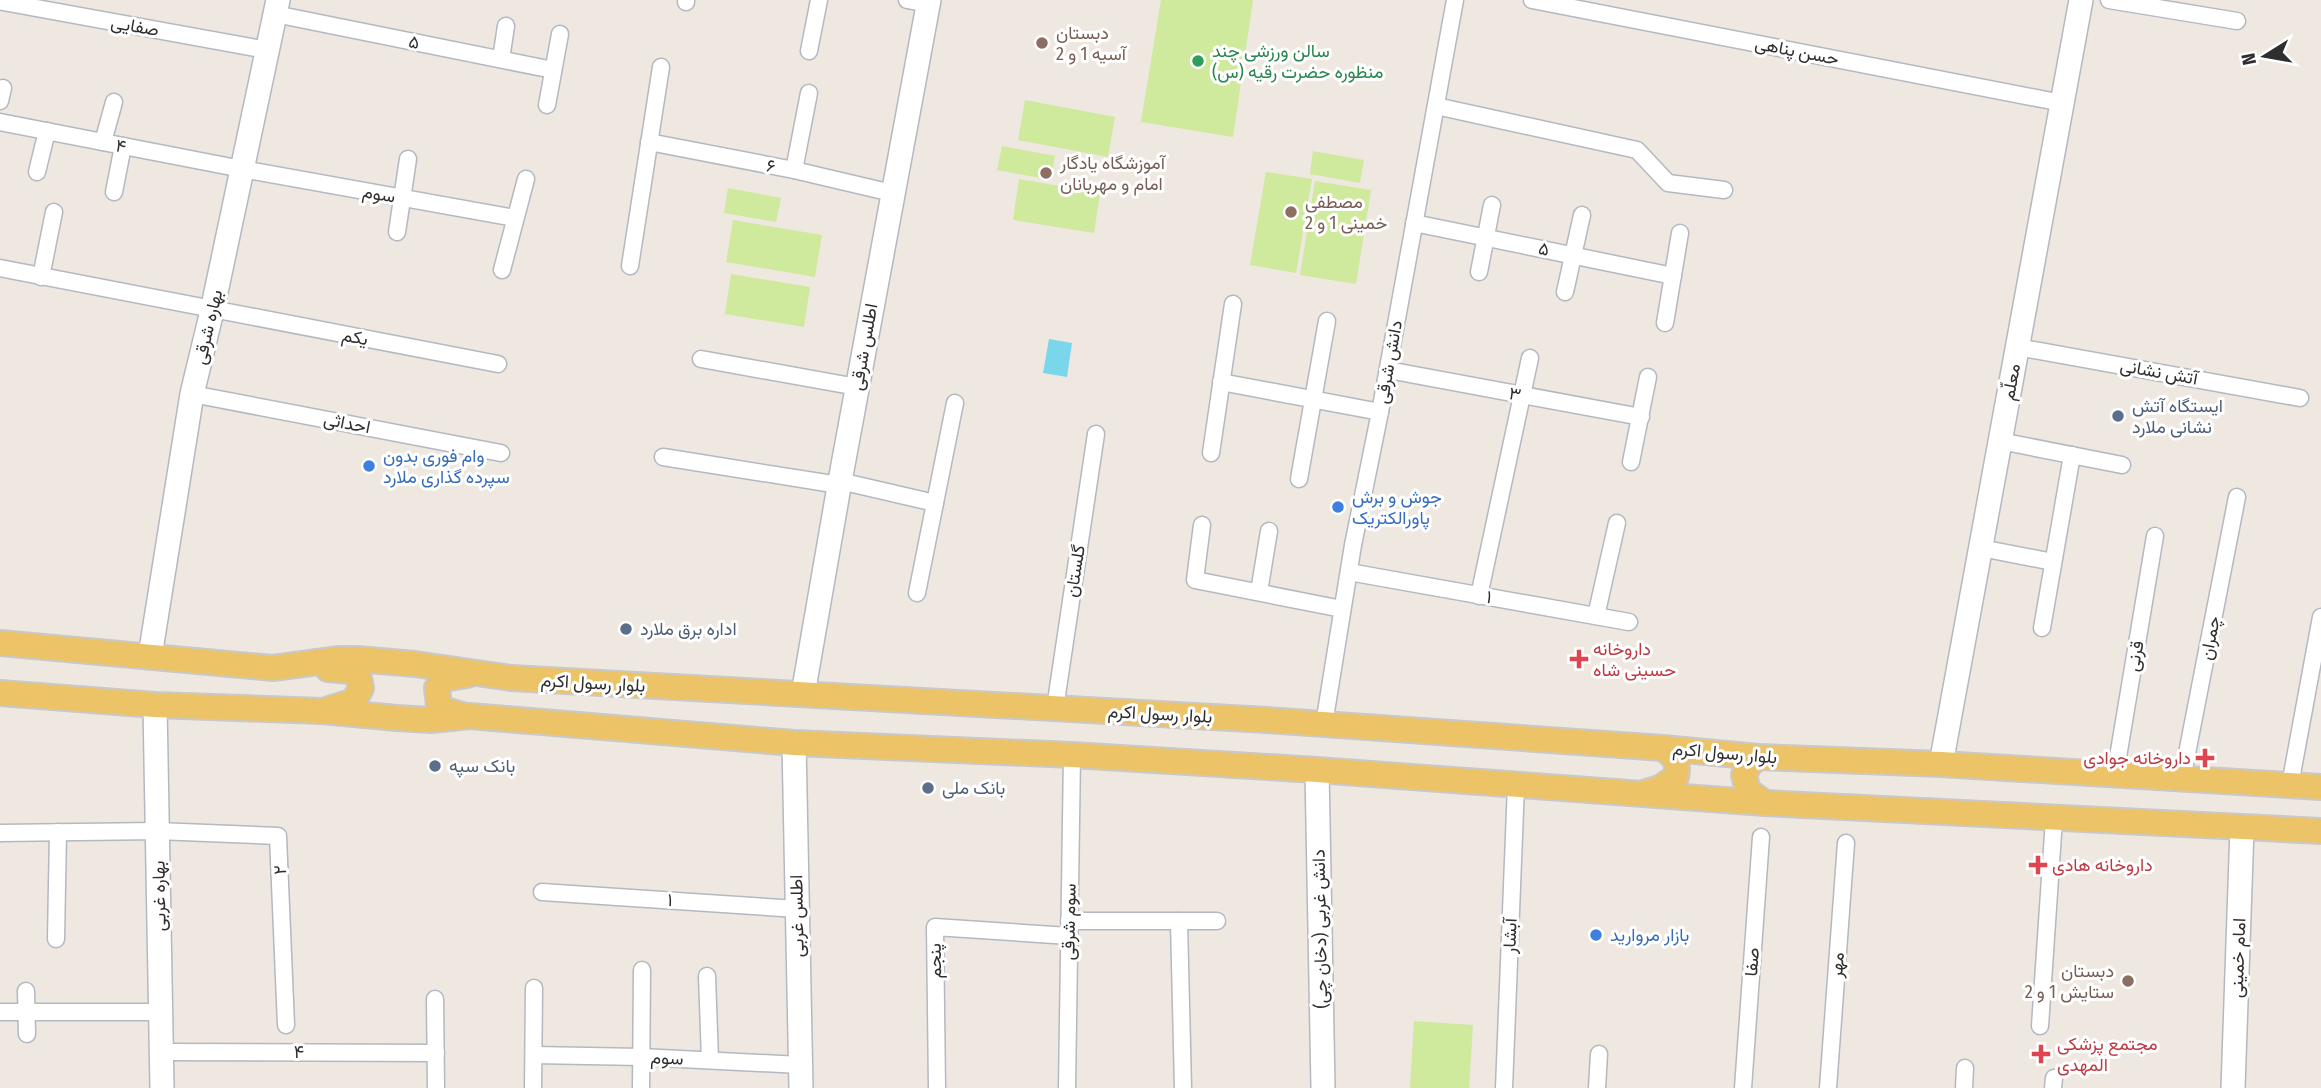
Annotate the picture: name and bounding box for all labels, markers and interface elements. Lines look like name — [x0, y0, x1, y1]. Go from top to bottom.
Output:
street label: صفایی — [109, 11, 161, 41]
north arrow — [2230, 21, 2300, 91]
place label: دبستان آسیه 1 و 2 — [1056, 22, 1128, 65]
street label: ۵ — [407, 30, 421, 54]
street label: حسن پناهی — [1753, 32, 1841, 71]
marker: دبستان آسیه 1 و 2 — [1034, 35, 1050, 51]
place label: سالن ورزشی چند منظوره حضرت رقیه (س) — [1212, 40, 1383, 83]
text: N — [2236, 51, 2261, 67]
marker: سالن ورزشی چند منظوره حضرت رقیه (س) — [1190, 53, 1206, 69]
street label: ۴ — [114, 134, 128, 158]
place label: آموزشگاه یادگار امام و مهربانان — [1059, 152, 1167, 196]
street label: ۶ — [765, 154, 778, 178]
marker: آموزشگاه یادگار امام و مهربانان — [1038, 165, 1054, 181]
street label: سوم — [361, 180, 397, 209]
place label: مصطفی خمینی 1 و 2 — [1305, 191, 1387, 234]
marker: مصطفی خمینی 1 و 2 — [1283, 204, 1299, 220]
street label: ۵ — [1537, 237, 1551, 261]
street label: بهاره شرقی — [189, 287, 227, 367]
street label: اطلس شرقی — [846, 302, 882, 392]
street label: دانش شرقی — [1371, 319, 1407, 405]
street label: یکم — [340, 324, 370, 351]
street label: آتش نشانی — [2118, 354, 2201, 390]
street label: معلّم — [1997, 362, 2026, 402]
street label: ۳ — [1507, 382, 1523, 406]
place label: ایستگاه آتش نشانی ملارد — [2132, 395, 2223, 438]
street label: احداثی — [322, 408, 372, 438]
marker: ایستگاه آتش نشانی ملارد — [2110, 408, 2126, 424]
place label: وام فوری بدون سپرده گذاری ملارد — [383, 445, 510, 489]
marker: وام فوری بدون سپرده گذاری ملارد — [361, 458, 377, 474]
place label: جوش و برش پاورالکتریک — [1352, 486, 1442, 530]
marker: جوش و برش پاورالکتریک — [1330, 499, 1346, 515]
street label: گلستان — [1060, 543, 1090, 599]
street label: ۱ — [1485, 586, 1493, 608]
street label: چمران — [2195, 614, 2226, 662]
place label: اداره برق ملارد — [640, 618, 737, 640]
marker: اداره برق ملارد — [618, 621, 634, 637]
place label: داروخانه حسینی شاه — [1593, 638, 1676, 681]
street label: قرنی — [2121, 639, 2149, 673]
marker: داروخانه حسینی شاه — [1571, 651, 1587, 667]
street label: بلوار رسول اکرم — [540, 669, 646, 698]
street label: بلوار رسول اکرم — [1107, 700, 1213, 729]
street label: بلوار رسول اکرم — [1672, 737, 1778, 770]
place label: داروخانه جوادی — [2083, 747, 2191, 769]
marker: داروخانه جوادی — [2197, 750, 2213, 766]
place label: بانک سپه — [449, 755, 515, 778]
marker: بانک سپه — [427, 758, 443, 774]
place label: بانک ملی — [942, 777, 1005, 799]
marker: بانک ملی — [920, 780, 936, 796]
street label: دانش غربی (دخان چی) — [1308, 849, 1333, 1009]
place label: داروخانه هادی — [2052, 854, 2153, 876]
marker: داروخانه هادی — [2030, 857, 2046, 873]
street label: بهاره غربی — [147, 860, 171, 932]
street label: ۲ — [269, 865, 291, 875]
street label: اطلس غربی — [785, 874, 809, 958]
street label: سوم شرقی — [1057, 883, 1082, 961]
street label: ۱ — [667, 889, 673, 911]
street label: آبشار — [1498, 916, 1522, 955]
street label: امام خمینی — [2226, 918, 2251, 998]
place label: بازار مروارید — [1610, 924, 1689, 946]
marker: بازار مروارید — [1588, 927, 1604, 943]
street label: پنجم — [924, 943, 947, 979]
street label: صفا — [1740, 947, 1764, 977]
street label: مهر — [1825, 952, 1849, 979]
place label: دبستان ستایش 1 و 2 — [2025, 960, 2114, 1003]
marker: دبستان ستایش 1 و 2 — [2120, 973, 2136, 989]
place label: مجتمع پزشکی المهدی — [2057, 1033, 2158, 1076]
street label: ۴ — [294, 1041, 304, 1063]
marker: مجتمع پزشکی المهدی — [2031, 1044, 2051, 1064]
street label: سوم — [650, 1046, 684, 1071]

